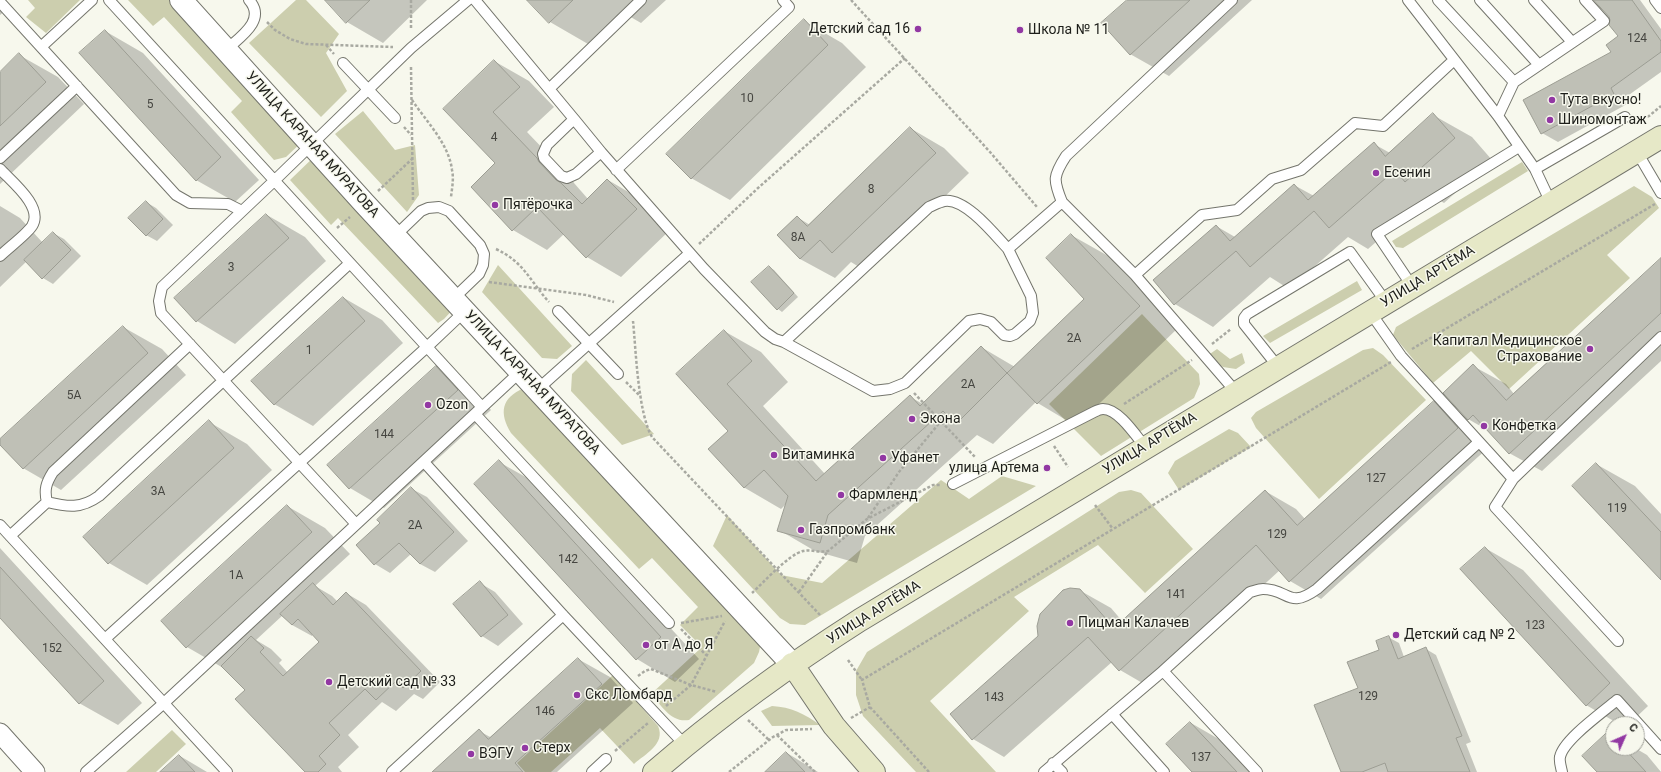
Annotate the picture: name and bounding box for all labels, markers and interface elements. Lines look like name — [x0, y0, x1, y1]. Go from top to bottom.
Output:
place label: Детский сад 16 — [809, 21, 910, 37]
place label: Школа № 11 — [1028, 22, 1109, 38]
marker: Детский сад 16 — [913, 24, 923, 34]
marker: Школа № 11 — [1015, 25, 1025, 35]
house number: 124 — [1627, 32, 1647, 46]
street label: УЛИЦА КАРАНАЯ МУРАТОВА — [242, 68, 382, 222]
house number: 10 — [740, 92, 754, 106]
place label: Тута вкусно! — [1560, 92, 1641, 108]
marker: Тута вкусно! — [1547, 95, 1557, 105]
house number: 5 — [147, 98, 153, 112]
place label: Шиномонтаж — [1558, 112, 1647, 128]
marker: Шиномонтаж — [1545, 115, 1555, 125]
house number: 4 — [491, 131, 497, 145]
place label: Есенин — [1384, 165, 1431, 181]
marker: Есенин — [1371, 168, 1381, 178]
house number: 8 — [868, 183, 874, 197]
place label: Пятёрочка — [503, 197, 573, 213]
marker: Пятёрочка — [490, 200, 500, 210]
house number: 8А — [791, 231, 805, 245]
street label: УЛИЦА АРТЁМА — [1378, 242, 1478, 312]
house number: 3 — [228, 261, 234, 275]
street label: УЛИЦА КАРАНАЯ МУРАТОВА — [461, 307, 603, 459]
house number: 2А — [1067, 332, 1081, 346]
place label: Капитал Медицинское Страхование — [1433, 333, 1582, 366]
house number: 1 — [306, 344, 312, 358]
marker: Капитал Медицинское Страхование — [1585, 344, 1595, 354]
house number: 2А — [961, 378, 975, 392]
house number: 5А — [67, 389, 81, 403]
place label: Ozon — [436, 397, 468, 413]
marker: Ozon — [423, 400, 433, 410]
street label: УЛИЦА АРТЁМА — [1100, 409, 1200, 479]
place label: Экона — [920, 411, 961, 427]
marker: Экона — [907, 414, 917, 424]
place label: Конфетка — [1492, 418, 1556, 434]
marker: Конфетка — [1479, 421, 1489, 431]
house number: 144 — [374, 428, 394, 442]
place label: Витаминка — [782, 447, 855, 463]
marker: Витаминка — [769, 450, 779, 460]
place label: Уфанет — [891, 450, 939, 466]
marker: Уфанет — [878, 453, 888, 463]
place label: улица Артема — [949, 460, 1039, 476]
marker: улица Артема — [1042, 463, 1052, 473]
house number: 127 — [1366, 472, 1386, 486]
house number: 3А — [151, 485, 165, 499]
place label: Фармленд — [849, 487, 918, 503]
marker: Фармленд — [836, 490, 846, 500]
house number: 119 — [1607, 502, 1627, 516]
house number: 2А — [408, 519, 422, 533]
place label: Газпромбанк — [809, 522, 895, 538]
marker: Газпромбанк — [796, 525, 806, 535]
house number: 129 — [1267, 528, 1287, 542]
house number: 142 — [558, 553, 578, 567]
house number: 1А — [229, 569, 243, 583]
street label: УЛИЦА АРТЁМА — [824, 578, 924, 648]
house number: 141 — [1166, 588, 1186, 602]
place label: Пицман Калачев — [1078, 615, 1189, 631]
marker: Пицман Калачев — [1065, 618, 1075, 628]
house number: 123 — [1525, 619, 1545, 633]
place label: Детский сад № 2 — [1404, 627, 1515, 643]
marker: Детский сад № 2 — [1391, 630, 1401, 640]
place label: от А до Я — [654, 637, 713, 653]
marker: от А до Я — [641, 640, 651, 650]
house number: 152 — [42, 642, 62, 656]
place label: Детский сад № 33 — [337, 674, 456, 690]
marker: Детский сад № 33 — [324, 677, 334, 687]
place label: Скс Ломбард — [585, 687, 672, 703]
marker: Скс Ломбард — [572, 690, 582, 700]
house number: 129 — [1358, 690, 1378, 704]
house number: 143 — [984, 691, 1004, 705]
house number: 146 — [535, 705, 555, 719]
north arrow — [1605, 716, 1645, 756]
text: С — [1626, 721, 1640, 735]
place label: Стерх — [533, 740, 570, 756]
marker: Стерх — [520, 743, 530, 753]
place label: ВЭГУ — [479, 746, 514, 762]
marker: ВЭГУ — [466, 749, 476, 759]
house number: 137 — [1191, 751, 1211, 765]

